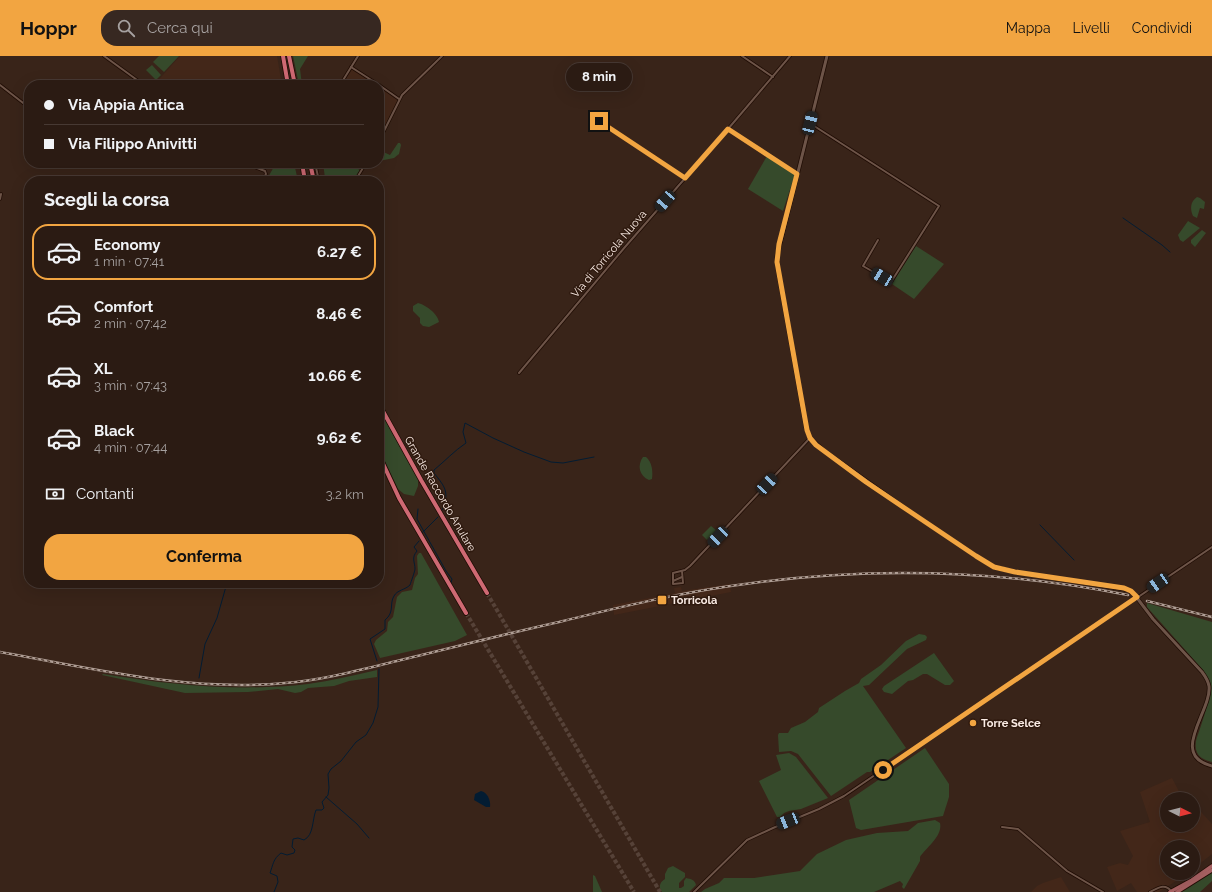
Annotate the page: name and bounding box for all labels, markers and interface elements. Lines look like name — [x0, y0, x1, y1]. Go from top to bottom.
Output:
search box — [101, 10, 381, 46]
text: Hoppr — [20, 17, 77, 39]
icon: search — [115, 17, 137, 39]
text: Cerca qui — [147, 19, 213, 37]
text: Mappa — [1006, 20, 1051, 36]
text: Livelli — [1073, 20, 1110, 36]
text: Condividi — [1132, 20, 1192, 36]
callout: 8 min — [566, 63, 632, 91]
text: 8 min — [582, 69, 616, 84]
text: Via Appia Antica — [68, 96, 184, 114]
car — [801, 110, 819, 136]
route end — [590, 112, 608, 130]
text: Via Filippo Anivitti — [68, 135, 197, 153]
car — [653, 188, 677, 214]
text: Scegli la corsa — [44, 189, 169, 210]
street label: Via di Torricola Nuova — [569, 208, 649, 300]
icon: car — [46, 234, 82, 270]
text: Economy — [94, 236, 161, 254]
text: 6.27 € — [317, 243, 362, 261]
text: 1 min · 07:41 — [94, 254, 164, 269]
car — [869, 266, 895, 288]
icon: car — [46, 296, 82, 332]
text: Comfort — [94, 298, 153, 316]
text: 8.46 € — [316, 305, 362, 323]
text: 2 min · 07:42 — [94, 316, 167, 331]
icon: car — [46, 358, 82, 394]
text: XL — [94, 360, 112, 378]
text: 10.66 € — [308, 367, 362, 385]
text: 3 min · 07:43 — [94, 378, 167, 393]
icon: car — [46, 420, 82, 456]
text: Black — [94, 422, 134, 440]
text: 9.62 € — [317, 429, 362, 447]
street label: Grande Raccordo Anulare — [402, 434, 479, 554]
text: 4 min · 07:44 — [94, 440, 167, 455]
car — [754, 471, 780, 497]
icon: cash — [44, 483, 66, 505]
text: Contanti — [76, 485, 134, 503]
text: 3.2 km — [326, 487, 364, 502]
car — [705, 524, 731, 550]
button: Conferma — [44, 534, 364, 580]
car — [1145, 571, 1171, 595]
marker: Torricola — [656, 594, 668, 606]
place label: Torricola — [671, 594, 717, 607]
place label: Torre Selce — [981, 717, 1041, 730]
marker: Torre Selce — [968, 718, 978, 728]
route start — [874, 761, 892, 779]
north arrow — [1160, 792, 1200, 832]
map controls — [1160, 792, 1200, 880]
car — [775, 811, 801, 831]
button: layers — [1160, 840, 1200, 880]

